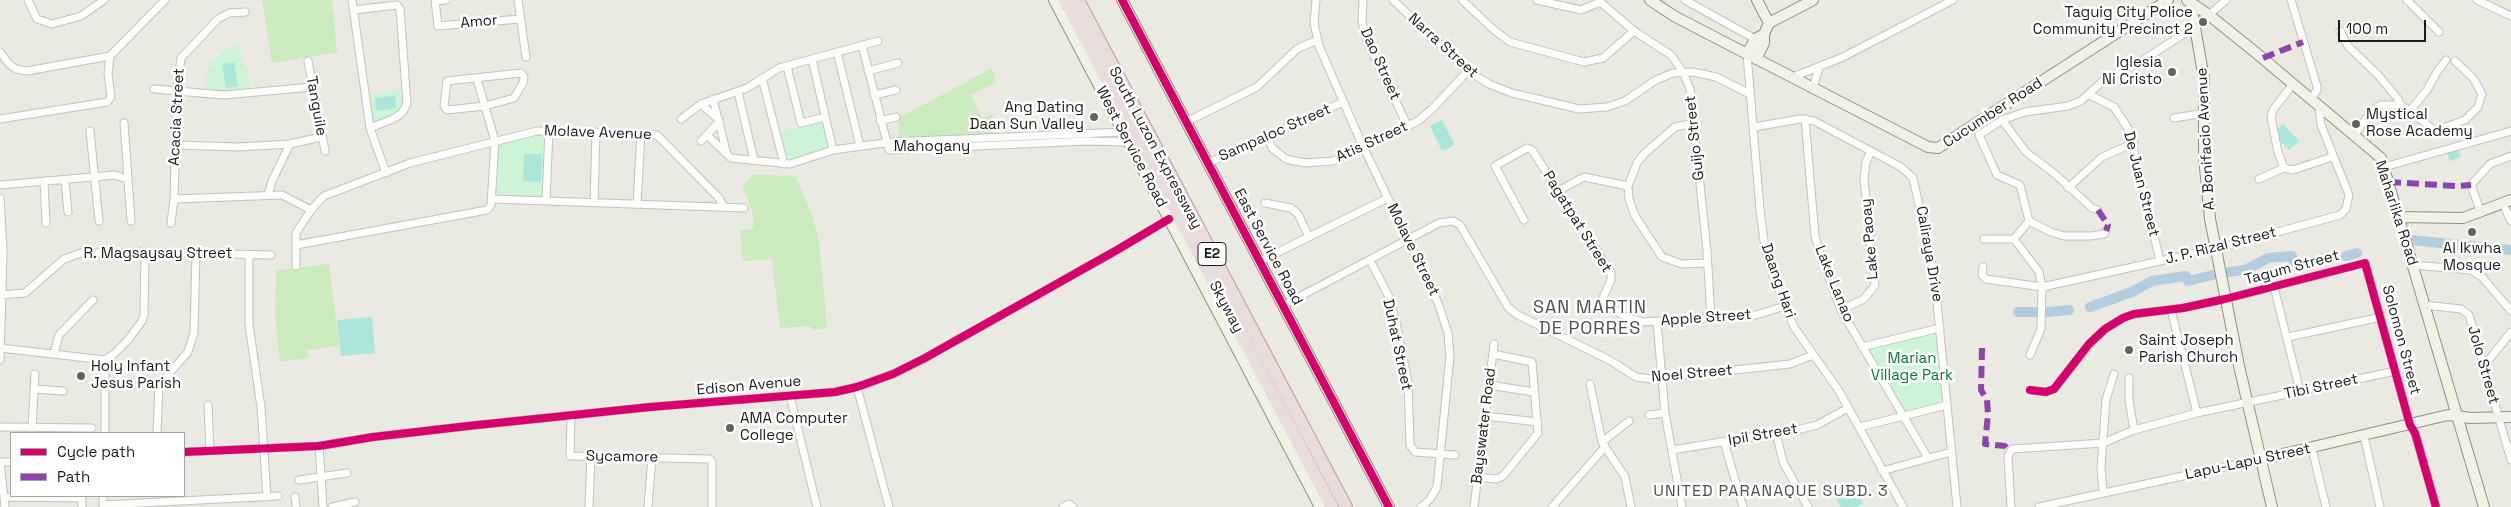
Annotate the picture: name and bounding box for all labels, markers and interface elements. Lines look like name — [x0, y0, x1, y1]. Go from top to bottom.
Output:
place label: Taguig City Police Community Precinct 2 — [2033, 4, 2193, 39]
street label: Narra Street — [1404, 10, 1482, 82]
scale bar — [2341, 10, 2428, 42]
street label: Amor — [460, 11, 498, 33]
marker: Taguig City Police Community Precinct 2 — [2197, 16, 2209, 28]
text: 100 m — [2346, 19, 2388, 38]
street label: Dao Street — [1356, 25, 1404, 103]
place label: Iglesia Ni Cristo — [2102, 54, 2162, 89]
street label: South Luzon Expressway — [1105, 64, 1205, 232]
marker: Iglesia Ni Cristo — [2166, 66, 2178, 78]
street label: A. Bonifacio Avenue — [2193, 67, 2219, 211]
street label: Acacia Street — [165, 68, 189, 166]
street label: Cucumber Road — [1940, 74, 2046, 152]
street label: Tanguile — [302, 75, 330, 137]
street label: West Service Road — [1092, 83, 1170, 211]
street label: Guijo Street — [1682, 95, 1708, 181]
place label: Ang Dating Daan Sun Valley — [970, 99, 1084, 134]
street label: Sampaloc Street — [1216, 100, 1334, 166]
place label: Mystical Rose Academy — [2366, 106, 2473, 141]
marker: Ang Dating Daan Sun Valley — [1088, 111, 1100, 123]
street label: Atis Street — [1333, 117, 1411, 167]
marker: Mystical Rose Academy — [2350, 118, 2362, 130]
street label: Molave Avenue — [544, 122, 652, 144]
street label: De Juan Street — [2119, 129, 2163, 239]
street label: Mahogany — [894, 138, 970, 156]
street label: Maharlika Road — [2371, 158, 2421, 268]
street label: Pagatpat Street — [1539, 168, 1615, 276]
street label: East Service Road — [1230, 186, 1306, 308]
street label: Lake Paoay — [1857, 198, 1883, 280]
street label: Molave Street — [1383, 201, 1443, 299]
street label: Caliraya Drive — [1912, 205, 1946, 303]
street label: J. P. Rizal Street — [2164, 224, 2278, 268]
marker: Al Ikwha Mosque — [2466, 226, 2478, 238]
place label: Al Ikwha Mosque — [2443, 240, 2501, 275]
street label: Daang Hari — [1757, 241, 1799, 321]
road number: E2 — [1198, 242, 1226, 266]
street label: Lake Lanao — [1810, 243, 1858, 325]
street label: R. Magsaysay Street — [84, 245, 232, 263]
street label: Tagum Street — [2243, 247, 2341, 289]
street label: Skyway — [1205, 278, 1247, 336]
street label: Solomon Street — [2378, 283, 2424, 397]
district label: SAN MARTIN DE PORRES — [1532, 297, 1648, 340]
street label: Duhat Street — [1379, 298, 1415, 392]
street label: Apple Street — [1660, 306, 1752, 330]
street label: Jolo Street — [2463, 324, 2503, 406]
place label: Saint Joseph Parish Church — [2139, 332, 2238, 367]
marker: Saint Joseph Parish Church — [2123, 344, 2135, 356]
park label: Marian Village Park — [1871, 350, 1953, 385]
place label: Holy Infant Jesus Parish — [91, 358, 181, 393]
street label: Noel Street — [1651, 361, 1733, 387]
street label: Bayswater Road — [1468, 367, 1500, 485]
marker: Holy Infant Jesus Parish — [75, 370, 87, 382]
street label: Tibi Street — [2282, 370, 2360, 404]
street label: Edison Avenue — [696, 372, 802, 400]
place label: AMA Computer College — [740, 410, 848, 445]
street label: Ipil Street — [1727, 420, 1799, 450]
marker: AMA Computer College — [724, 422, 736, 434]
legend — [10, 432, 185, 497]
street label: Lapu-Lapu Street — [2184, 440, 2312, 484]
text: Cycle path — [57, 442, 135, 461]
street label: Sycamore — [586, 447, 658, 467]
text: Path — [57, 467, 90, 486]
district label: UNITED PARANAQUE SUBD. 3 — [1650, 482, 1892, 502]

